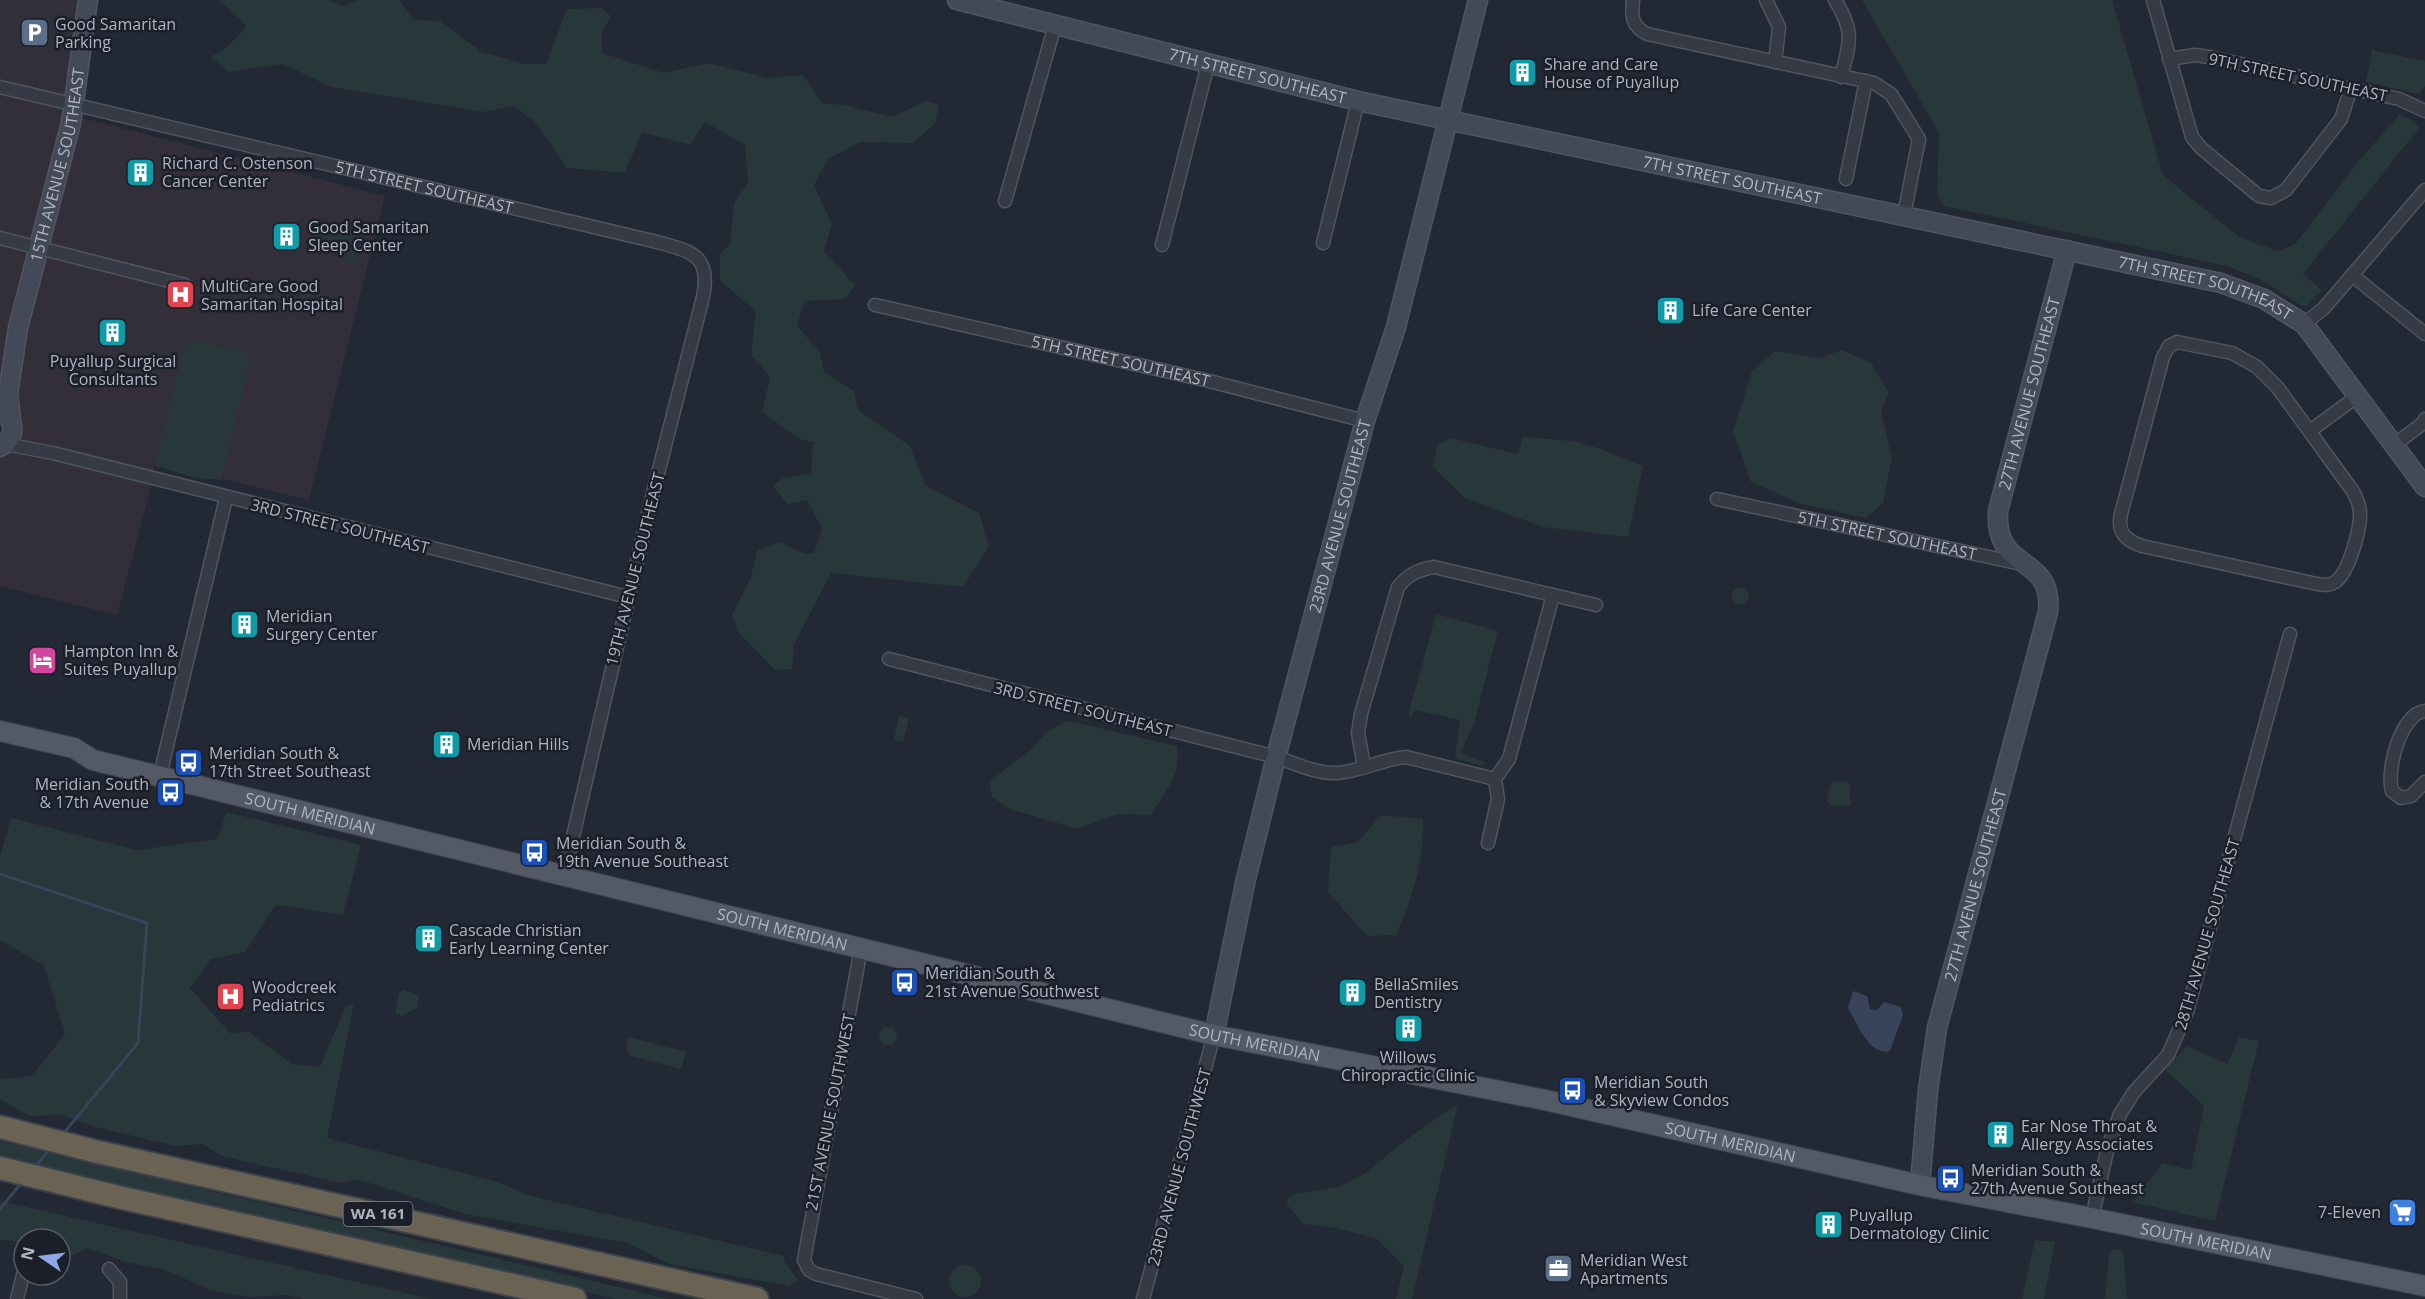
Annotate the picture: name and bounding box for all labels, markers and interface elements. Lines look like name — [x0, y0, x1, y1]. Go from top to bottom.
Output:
place label: Good Samaritan Parking — [55, 13, 176, 53]
parking icon: Good Samaritan Parking — [18, 17, 50, 49]
street label: 7TH STREET SOUTHEAST — [1167, 43, 1349, 109]
street label: 9TH STREET SOUTHEAST — [2207, 47, 2390, 107]
place label: Share and Care House of Puyallup — [1544, 53, 1679, 93]
building icon: Share and Care House of Puyallup — [1507, 57, 1539, 89]
street label: 15TH AVENUE SOUTHEAST — [25, 66, 90, 264]
street label: 7TH STREET SOUTHEAST — [1641, 150, 1824, 210]
place label: Richard C. Ostenson Cancer Center — [162, 152, 313, 192]
street label: 5TH STREET SOUTHEAST — [333, 155, 516, 219]
building icon: Richard C. Ostenson Cancer Center — [125, 156, 157, 188]
place label: Good Samaritan Sleep Center — [308, 216, 429, 256]
building icon: Good Samaritan Sleep Center — [271, 220, 303, 252]
street label: 7TH STREET SOUTHEAST — [2116, 251, 2297, 325]
place label: MultiCare Good Samaritan Hospital — [201, 275, 343, 315]
hospital icon: MultiCare Good Samaritan Hospital — [164, 279, 196, 311]
building icon: Life Care Center — [1655, 294, 1687, 326]
street label: 27TH AVENUE SOUTHEAST — [1993, 295, 2065, 492]
place label: Life Care Center — [1692, 299, 1812, 321]
building icon: Puyallup Surgical Consultants — [97, 317, 129, 349]
street label: 5TH STREET SOUTHEAST — [1029, 330, 1212, 392]
place label: Puyallup Surgical Consultants — [50, 350, 176, 390]
street label: 23RD AVENUE SOUTHEAST — [1304, 417, 1376, 615]
street label: 19TH AVENUE SOUTHEAST — [600, 470, 670, 668]
street label: 3RD STREET SOUTHEAST — [249, 493, 432, 559]
street label: 5TH STREET SOUTHEAST — [1796, 506, 1979, 565]
place label: Meridian Surgery Center — [266, 605, 378, 645]
building icon: Meridian Surgery Center — [229, 609, 261, 641]
place label: Hampton Inn & Suites Puyallup — [64, 640, 179, 680]
hotel icon: Hampton Inn & Suites Puyallup — [27, 644, 59, 676]
street label: 3RD STREET SOUTHEAST — [992, 676, 1175, 742]
building icon: Meridian Hills — [430, 728, 462, 760]
place label: Meridian Hills — [467, 733, 569, 755]
place label: Meridian South & 17th Street Southeast — [209, 742, 371, 782]
bus stop icon: Meridian South & 17th Street Southeast — [172, 746, 204, 778]
place label: Meridian South & 17th Avenue — [35, 773, 149, 813]
bus stop icon: Meridian South & 17th Avenue — [154, 777, 186, 809]
street label: 27TH AVENUE SOUTHEAST — [1939, 786, 2011, 984]
street label: SOUTH MERIDIAN — [243, 787, 378, 840]
place label: Meridian South & 19th Avenue Southeast — [556, 832, 729, 872]
street label: 28TH AVENUE SOUTHEAST — [2169, 835, 2245, 1032]
bus stop icon: Meridian South & 19th Avenue Southeast — [519, 836, 551, 868]
street label: SOUTH MERIDIAN — [715, 902, 850, 956]
place label: Cascade Christian Early Learning Center — [449, 919, 609, 959]
building icon: Cascade Christian Early Learning Center — [412, 923, 444, 955]
place label: Meridian South & 21st Avenue Southwest — [925, 962, 1099, 1002]
bus stop icon: Meridian South & 21st Avenue Southwest — [888, 966, 920, 998]
place label: BellaSmiles Dentistry — [1374, 973, 1459, 1013]
place label: Woodcreek Pediatrics — [252, 976, 337, 1016]
building icon: BellaSmiles Dentistry — [1337, 977, 1369, 1009]
hospital icon: Woodcreek Pediatrics — [215, 980, 247, 1012]
street label: 21ST AVENUE SOUTHWEST — [800, 1012, 860, 1212]
building icon: Willows Chiropractic Clinic — [1392, 1013, 1424, 1045]
street label: SOUTH MERIDIAN — [1187, 1018, 1322, 1067]
place label: Willows Chiropractic Clinic — [1341, 1046, 1475, 1086]
street label: 23RD AVENUE SOUTHWEST — [1142, 1065, 1216, 1268]
place label: Meridian South & Skyview Condos — [1594, 1071, 1729, 1111]
bus stop icon: Meridian South & Skyview Condos — [1557, 1075, 1589, 1107]
place label: Ear Nose Throat & Allergy Associates — [2021, 1115, 2157, 1155]
street label: SOUTH MERIDIAN — [1663, 1117, 1798, 1168]
building icon: Ear Nose Throat & Allergy Associates — [1984, 1119, 2016, 1151]
place label: Meridian South & 27th Avenue Southeast — [1971, 1159, 2144, 1199]
bus stop icon: Meridian South & 27th Avenue Southeast — [1934, 1163, 1966, 1195]
supermarket icon: 7-Eleven — [2386, 1196, 2418, 1228]
place label: 7-Eleven — [2318, 1201, 2381, 1223]
road number: WA 161 — [344, 1202, 412, 1226]
place label: Puyallup Dermatology Clinic — [1849, 1204, 1990, 1244]
building icon: Puyallup Dermatology Clinic — [1812, 1208, 1844, 1240]
street label: SOUTH MERIDIAN — [2138, 1217, 2274, 1265]
north arrow — [12, 1227, 72, 1287]
text: N — [15, 1244, 40, 1262]
place label: Meridian West Apartments — [1580, 1249, 1688, 1289]
office icon: Meridian West Apartments — [1543, 1253, 1575, 1285]

